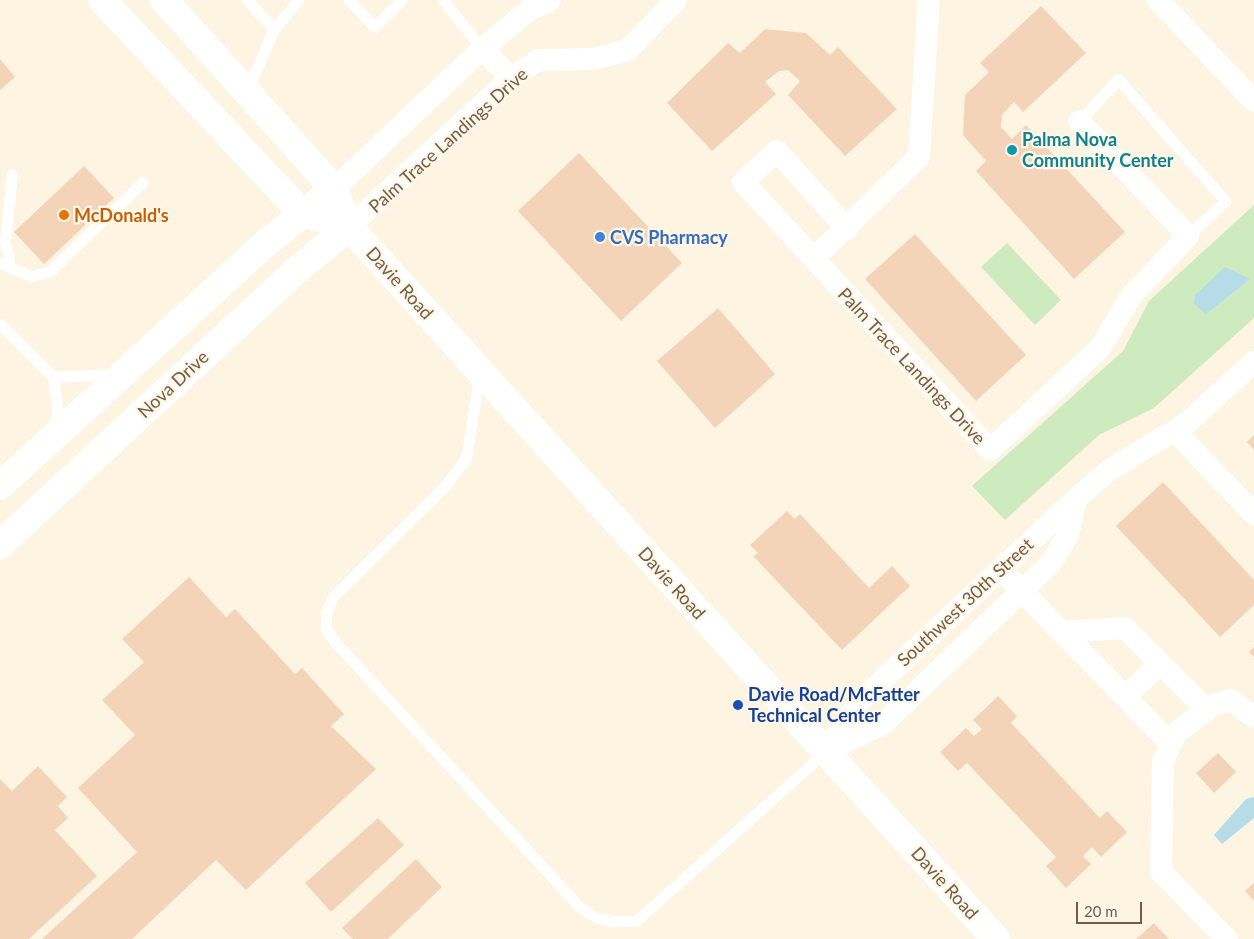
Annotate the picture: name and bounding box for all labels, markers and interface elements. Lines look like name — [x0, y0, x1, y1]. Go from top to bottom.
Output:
street label: Palm Trace Landings Drive — [364, 63, 532, 217]
place label: Palma Nova Community Center — [1022, 129, 1174, 172]
marker: Palma Nova Community Center — [1006, 144, 1018, 156]
place label: McDonald's — [74, 204, 169, 226]
marker: McDonald's — [58, 209, 70, 221]
place label: CVS Pharmacy — [610, 226, 728, 248]
marker: CVS Pharmacy — [594, 231, 606, 243]
street label: Davie Road — [362, 242, 438, 324]
street label: Palm Trace Landings Drive — [834, 283, 990, 449]
street label: Nova Drive — [133, 346, 213, 422]
street label: Southwest 30th Street — [892, 533, 1038, 671]
street label: Davie Road — [634, 542, 710, 624]
place label: Davie Road/McFatter Technical Center — [748, 684, 920, 726]
marker: Davie Road/McFatter Technical Center — [732, 699, 744, 711]
street label: Davie Road — [907, 842, 983, 924]
scale bar — [1079, 892, 1145, 924]
text: 20 m — [1084, 902, 1118, 920]

